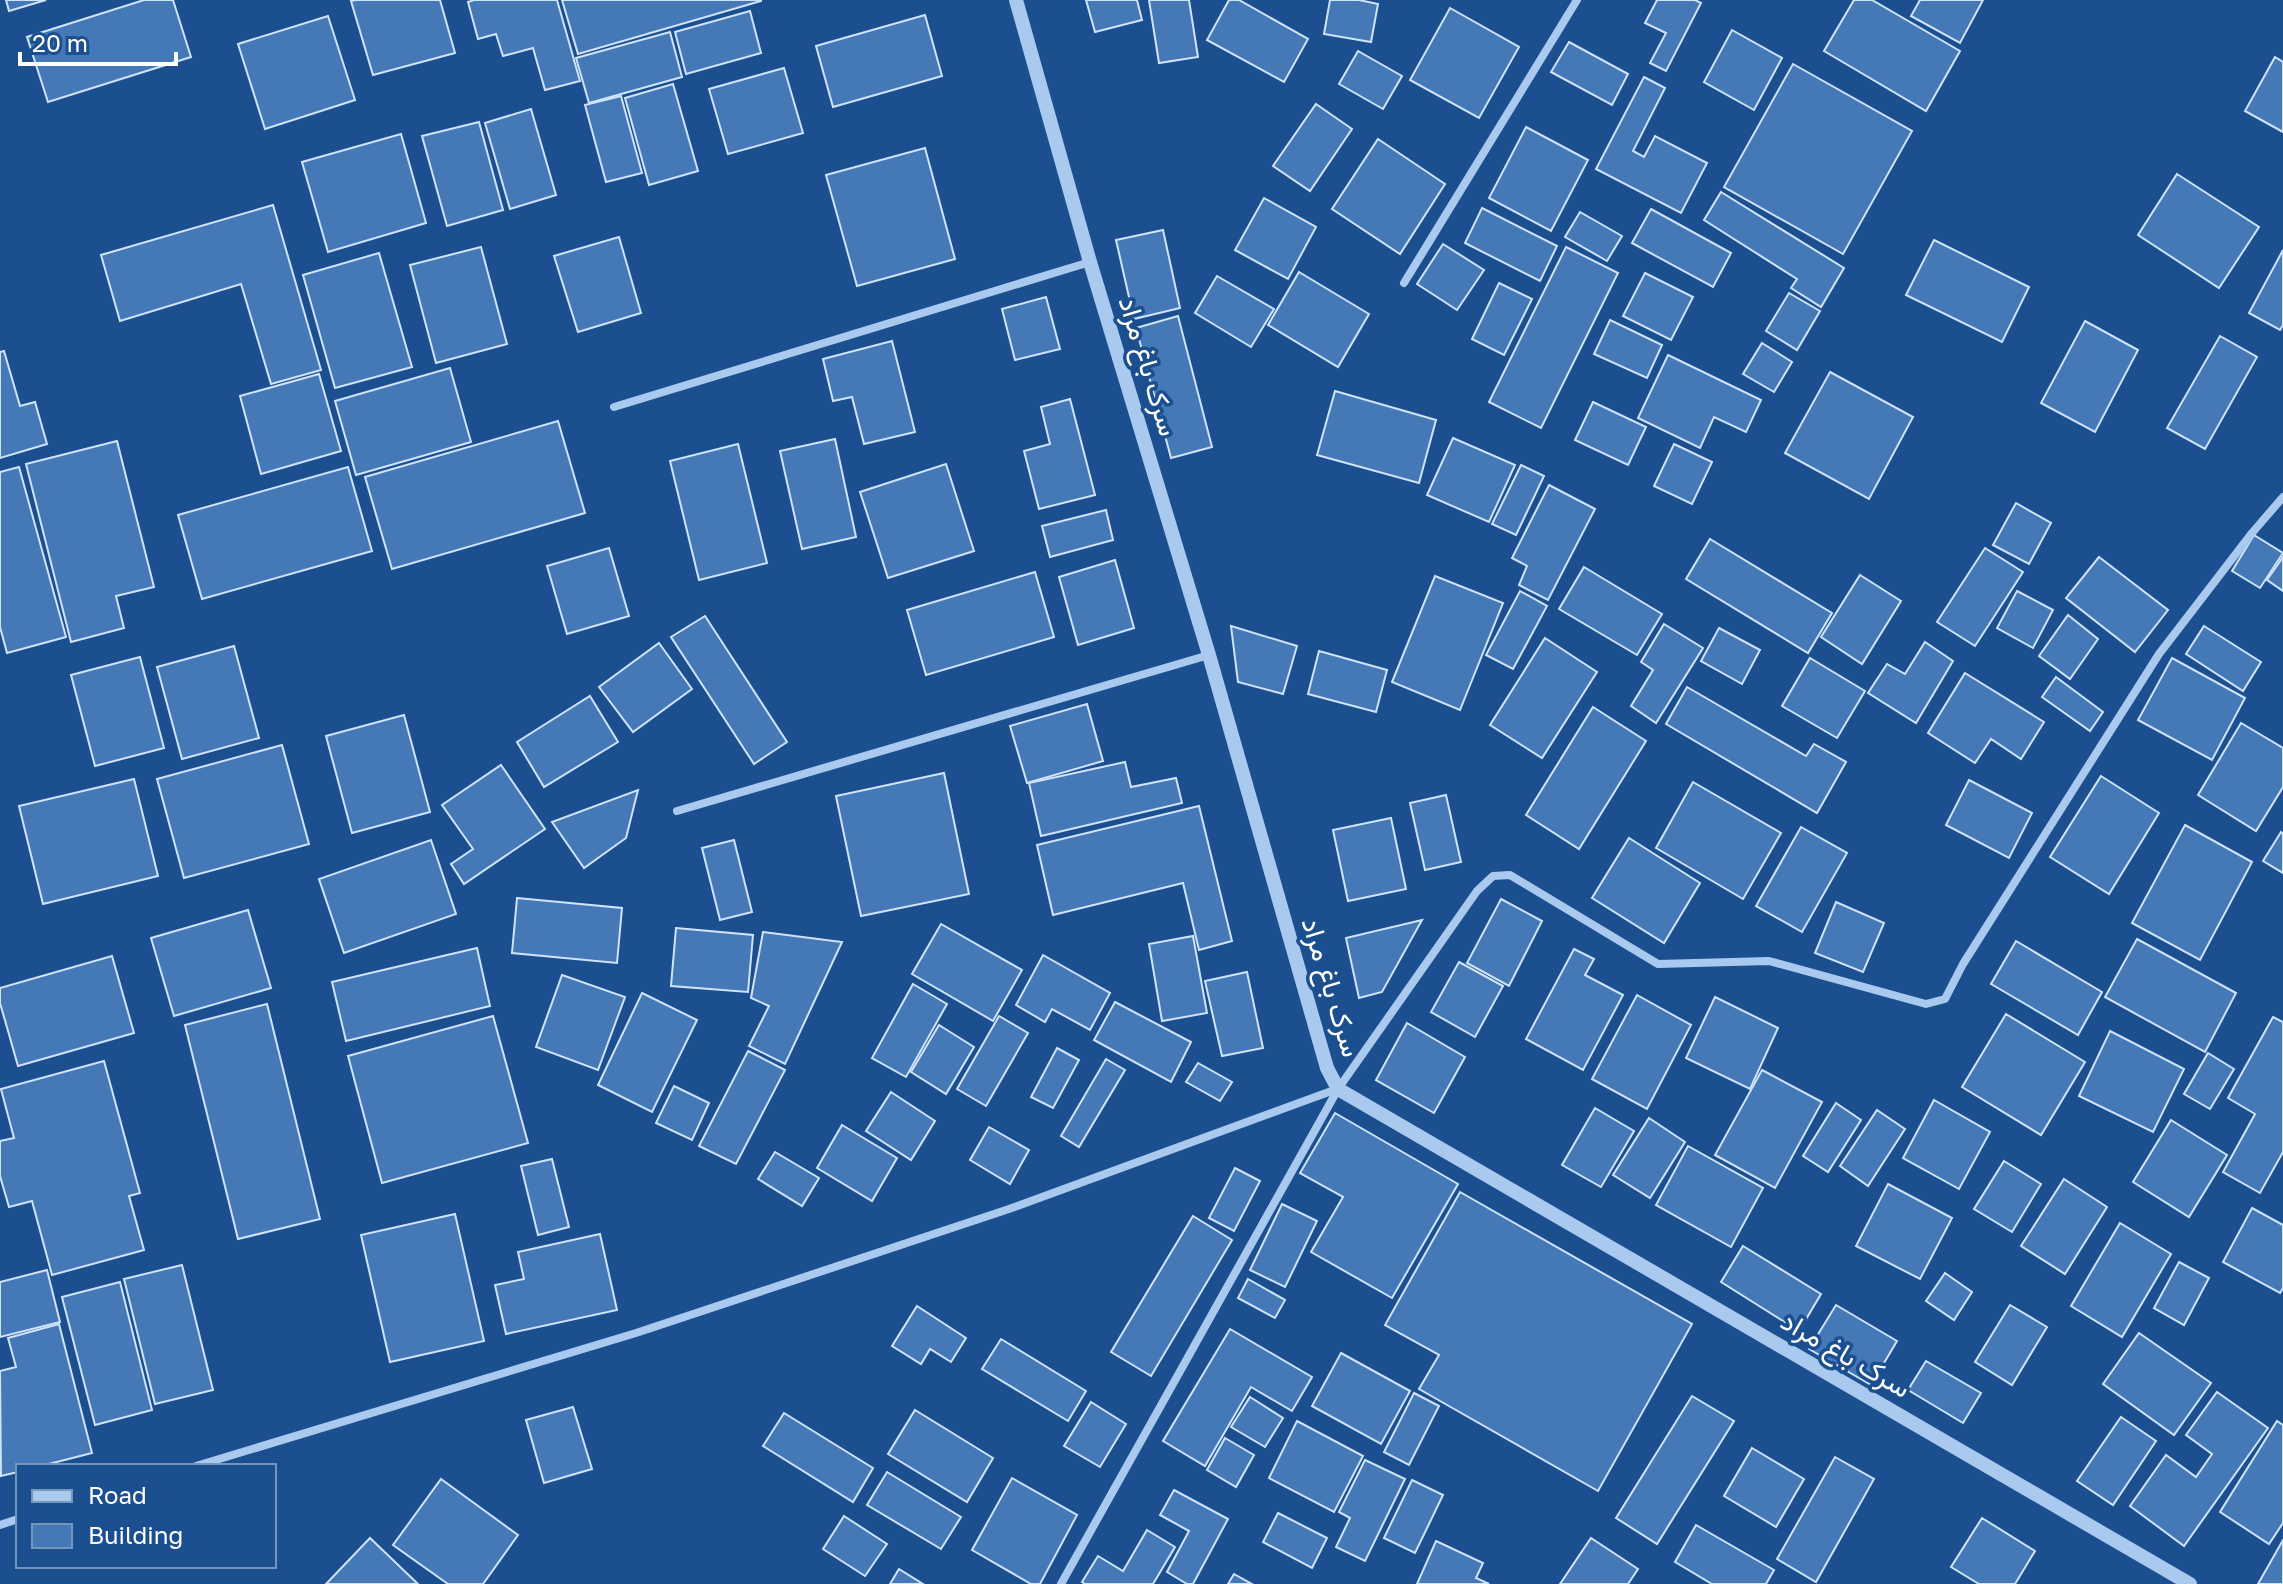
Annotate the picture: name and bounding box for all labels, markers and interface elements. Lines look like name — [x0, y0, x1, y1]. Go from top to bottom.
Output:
scale bar — [20, 16, 176, 66]
text: 20 m — [32, 28, 88, 57]
street label: سرک باغ مراد — [1110, 292, 1186, 440]
street label: سرک باغ مراد — [1293, 913, 1369, 1061]
street label: سرک باغ مراد — [1774, 1303, 1917, 1406]
legend — [16, 1464, 276, 1568]
text: Road — [88, 1480, 147, 1509]
text: Building — [88, 1520, 183, 1549]

